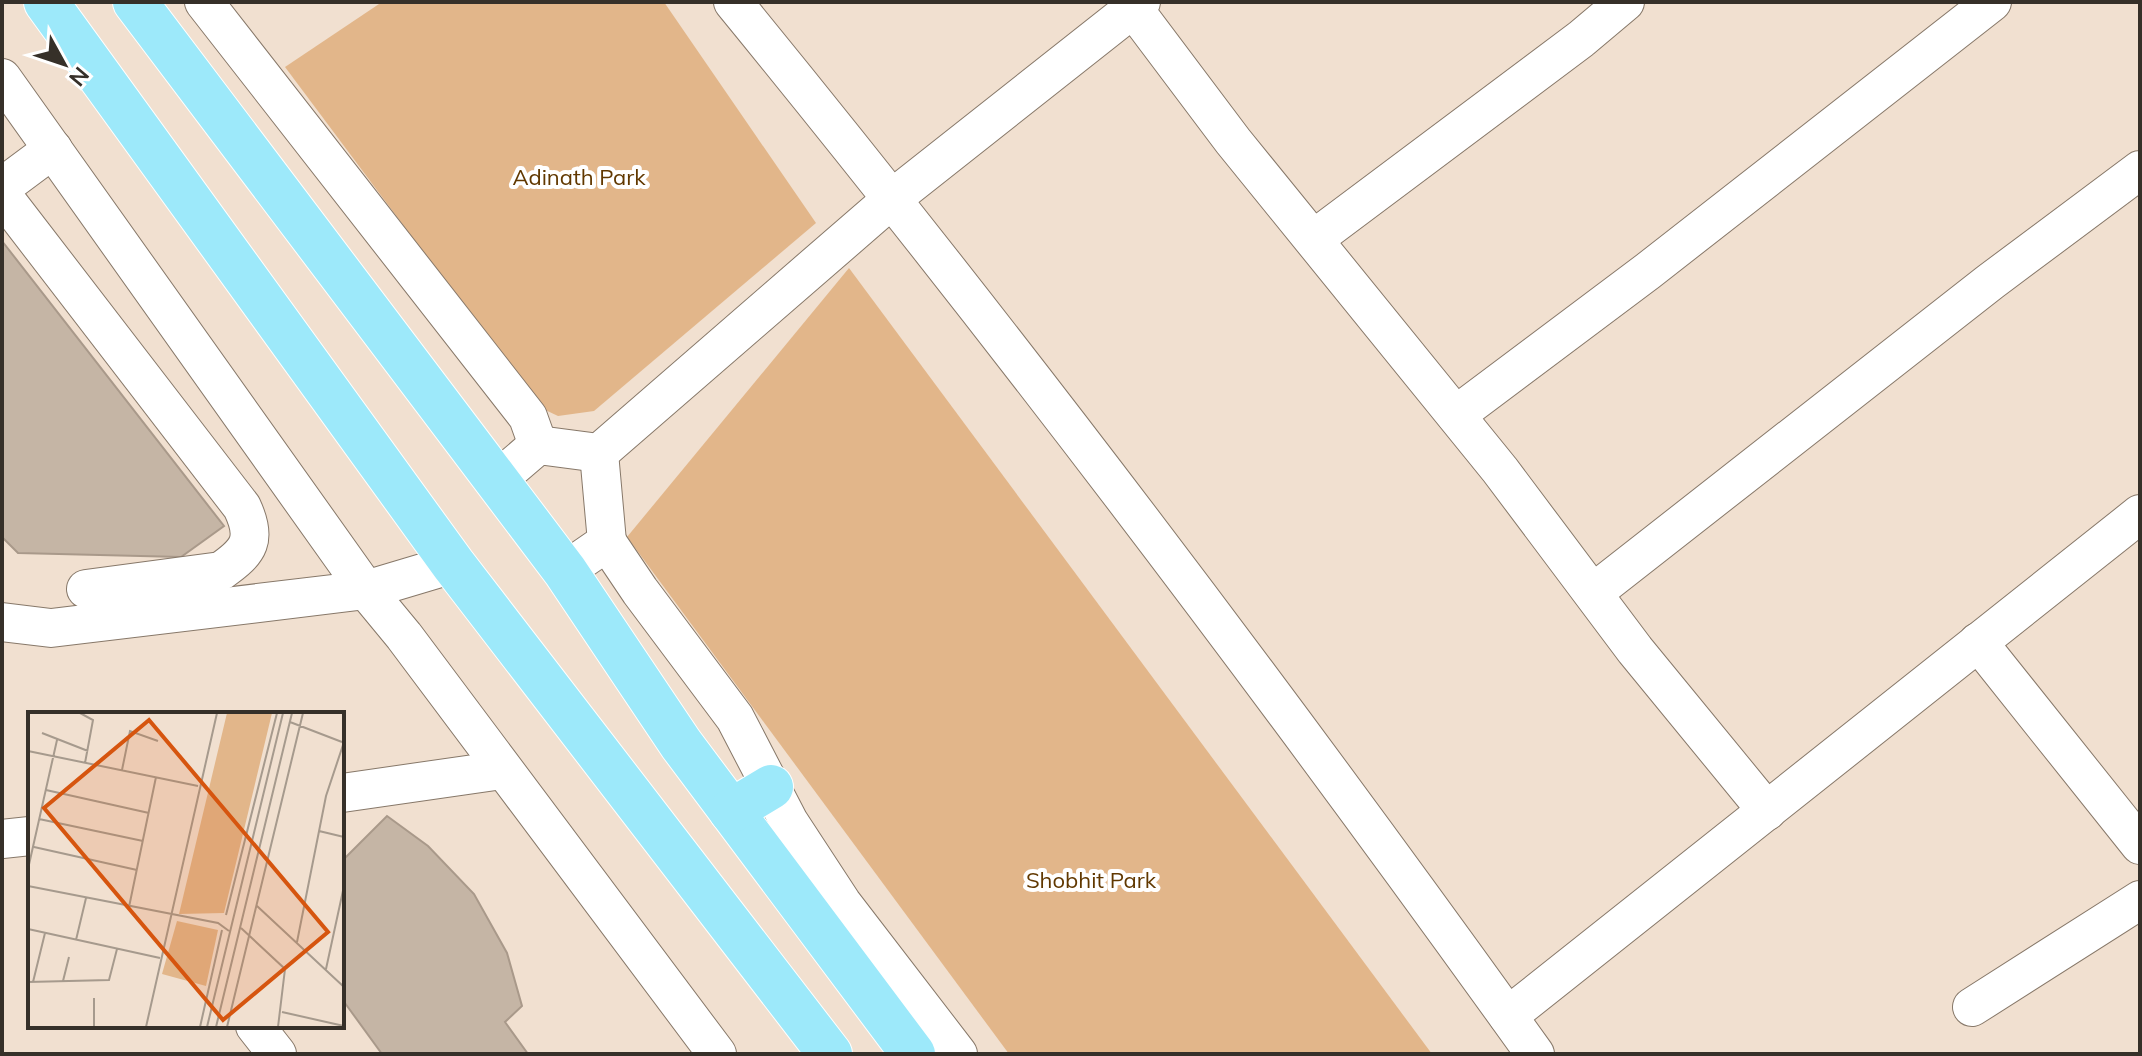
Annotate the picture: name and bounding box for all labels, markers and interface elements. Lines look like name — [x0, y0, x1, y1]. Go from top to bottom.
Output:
north arrow — [24, 24, 104, 104]
text: N — [63, 61, 95, 92]
park label: Adinath Park — [512, 163, 646, 191]
inset map — [28, 712, 344, 1028]
park label: Shobhit Park — [1026, 866, 1157, 894]

